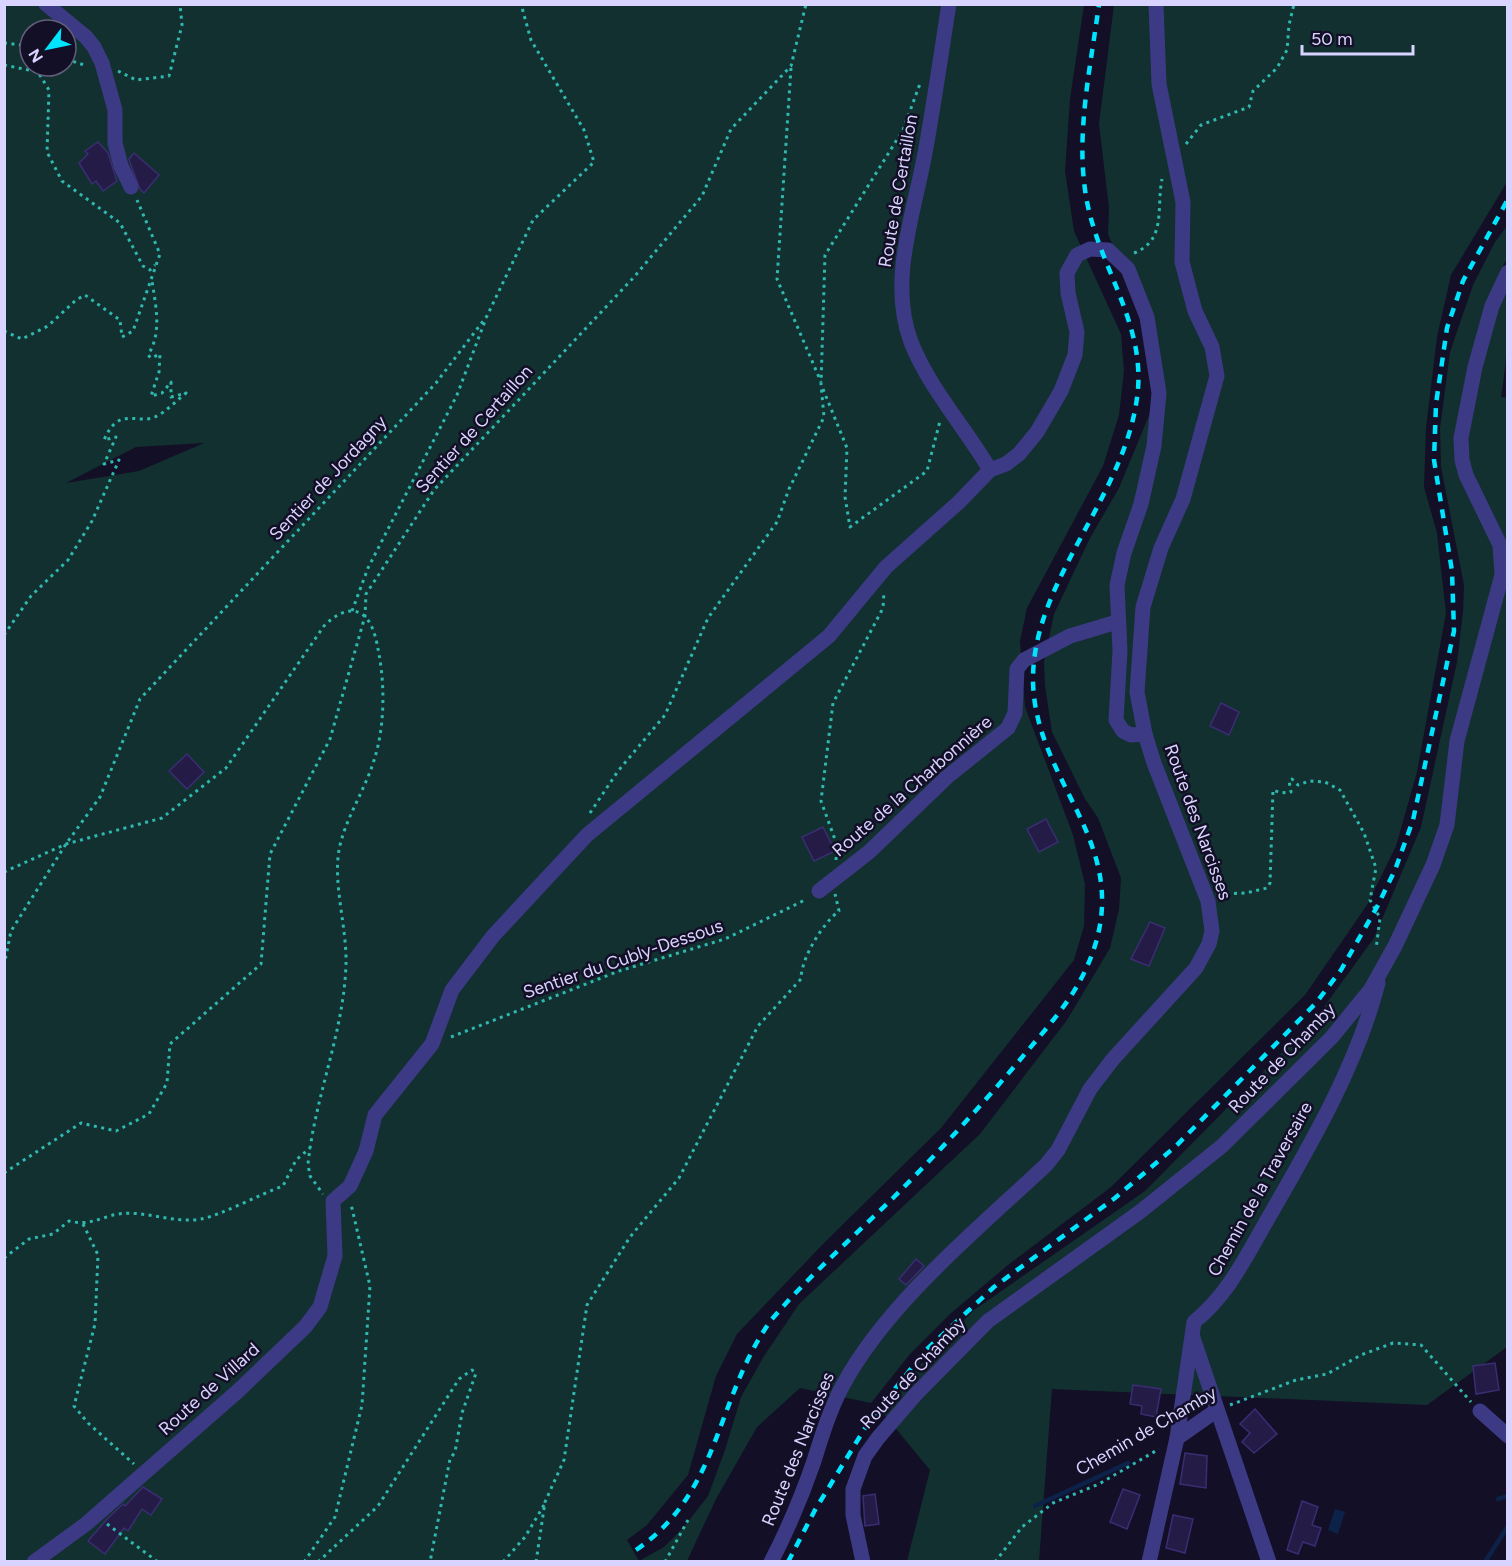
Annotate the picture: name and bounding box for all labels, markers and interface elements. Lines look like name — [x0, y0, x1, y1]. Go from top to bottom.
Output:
north arrow — [18, 18, 78, 78]
scale bar — [1302, 18, 1413, 56]
text: 50 m — [1311, 28, 1353, 50]
text: N — [24, 45, 47, 66]
street label: Route de Certaillon — [874, 113, 922, 269]
street label: Sentier de Certaillon — [411, 361, 537, 497]
street label: Sentier de Jordagny — [265, 411, 392, 545]
street label: Route de la Charbonnière — [828, 711, 997, 861]
street label: Route des Narcisses — [1160, 741, 1236, 903]
street label: Sentier du Cubly-Dessous — [520, 914, 726, 1004]
street label: Route de Chamby — [1224, 998, 1341, 1118]
street label: Chemin de la Traversaire — [1203, 1098, 1317, 1280]
street label: Route de Chamby — [856, 1312, 971, 1433]
street label: Route de Villard — [154, 1338, 264, 1440]
street label: Route des Narcisses — [757, 1369, 839, 1529]
street label: Chemin de Chamby — [1072, 1381, 1221, 1480]

